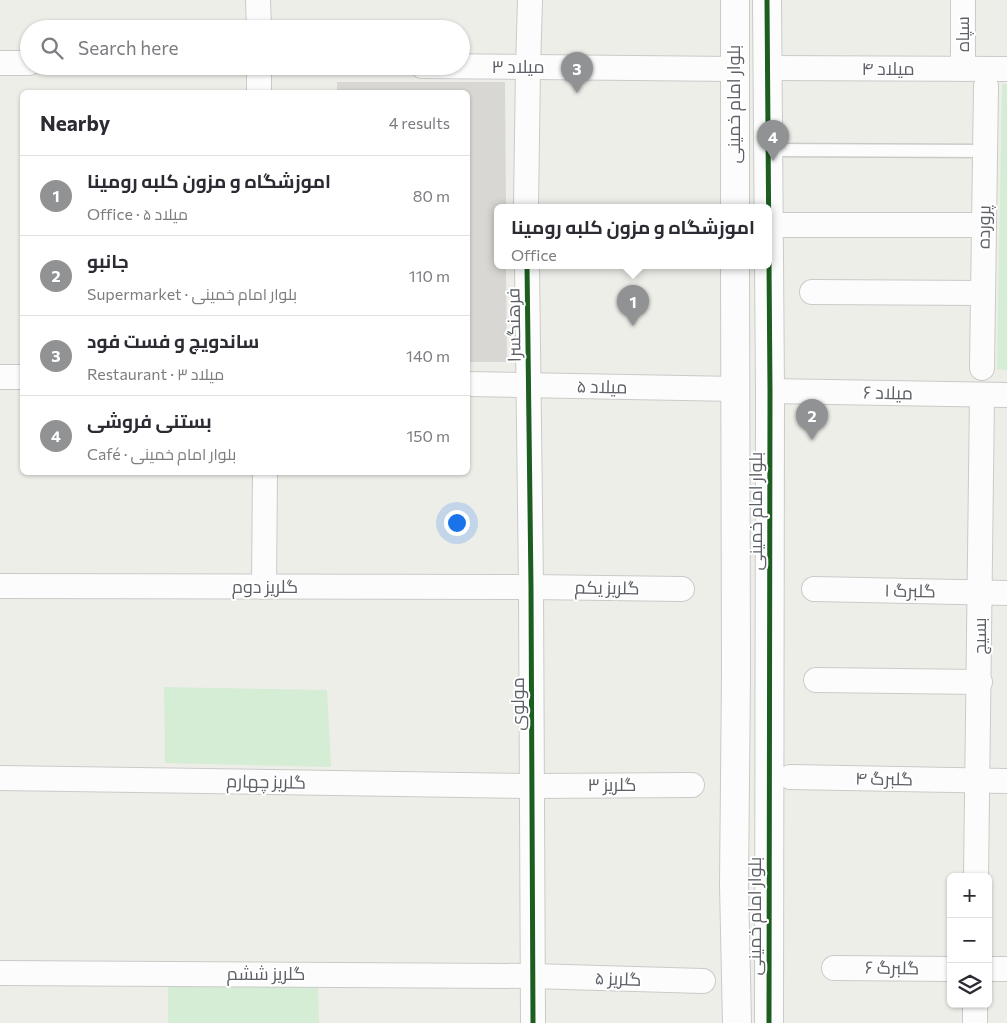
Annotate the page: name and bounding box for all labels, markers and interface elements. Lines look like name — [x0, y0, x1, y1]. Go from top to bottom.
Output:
street label: سپاه — [951, 16, 974, 52]
search box — [20, 20, 470, 75]
icon: search — [38, 34, 66, 62]
text: Search here — [78, 36, 178, 59]
street label: بلوار امام خمینی — [722, 45, 746, 163]
pin: 3 — [561, 52, 593, 93]
street label: میلاد ۳ — [491, 55, 545, 77]
street label: میلاد ۴ — [861, 57, 915, 79]
text: Nearby — [40, 110, 110, 135]
text: 4 results — [389, 113, 450, 132]
pin: 4 — [757, 120, 789, 161]
text: اموزشگاه و مزون کلبه رومینا — [87, 169, 331, 192]
text: 1 — [52, 186, 60, 205]
text: 80 m — [413, 186, 450, 205]
text: Office · میلاد ۵ — [87, 204, 188, 223]
popup — [494, 204, 772, 269]
street label: پرورده — [972, 205, 996, 249]
text: اموزشگاه و مزون کلبه رومینا — [511, 215, 755, 238]
text: Office — [511, 245, 557, 264]
text: جانبو — [87, 249, 129, 272]
text: 2 — [51, 266, 61, 285]
text: 110 m — [409, 266, 450, 285]
text: Supermarket · بلوار امام خمینی — [87, 284, 297, 303]
pin: 1 — [617, 285, 649, 326]
street label: فرهنگسرا — [501, 288, 526, 362]
text: ساندویچ و فست فود — [87, 329, 259, 352]
text: 3 — [51, 346, 61, 365]
text: 140 m — [406, 346, 450, 365]
text: Restaurant · میلاد ۳ — [87, 364, 224, 383]
street label: میلاد ۵ — [576, 375, 628, 397]
street label: میلاد ۶ — [863, 381, 913, 403]
pin: 2 — [796, 399, 828, 440]
text: بستنی فروشی — [87, 409, 212, 432]
text: 4 — [51, 426, 61, 445]
text: 150 m — [407, 426, 450, 445]
text: Café · بلوار امام خمینی — [87, 444, 236, 463]
street label: بلوار امام خمینی — [744, 452, 768, 570]
your location — [444, 510, 470, 536]
street label: گلریز دوم — [232, 575, 298, 599]
street label: گلریز یکم — [574, 575, 640, 601]
street label: گلبرگ ۱ — [884, 579, 936, 602]
street label: بسیج — [968, 618, 992, 654]
street label: مولوی — [506, 677, 529, 731]
street label: گلبرگ ۴ — [855, 766, 913, 791]
street label: گلریز چهارم — [226, 769, 306, 795]
street label: گلریز ۳ — [588, 773, 636, 796]
street label: بلوار امام خمینی — [743, 857, 767, 975]
map controls — [947, 873, 992, 1008]
button: + — [947, 873, 992, 918]
button: − — [947, 918, 992, 963]
street label: گلبرگ ۶ — [865, 956, 919, 979]
street label: گلریز ششم — [227, 962, 305, 986]
button: layers — [947, 963, 992, 1008]
street label: گلریز ۵ — [594, 966, 642, 991]

